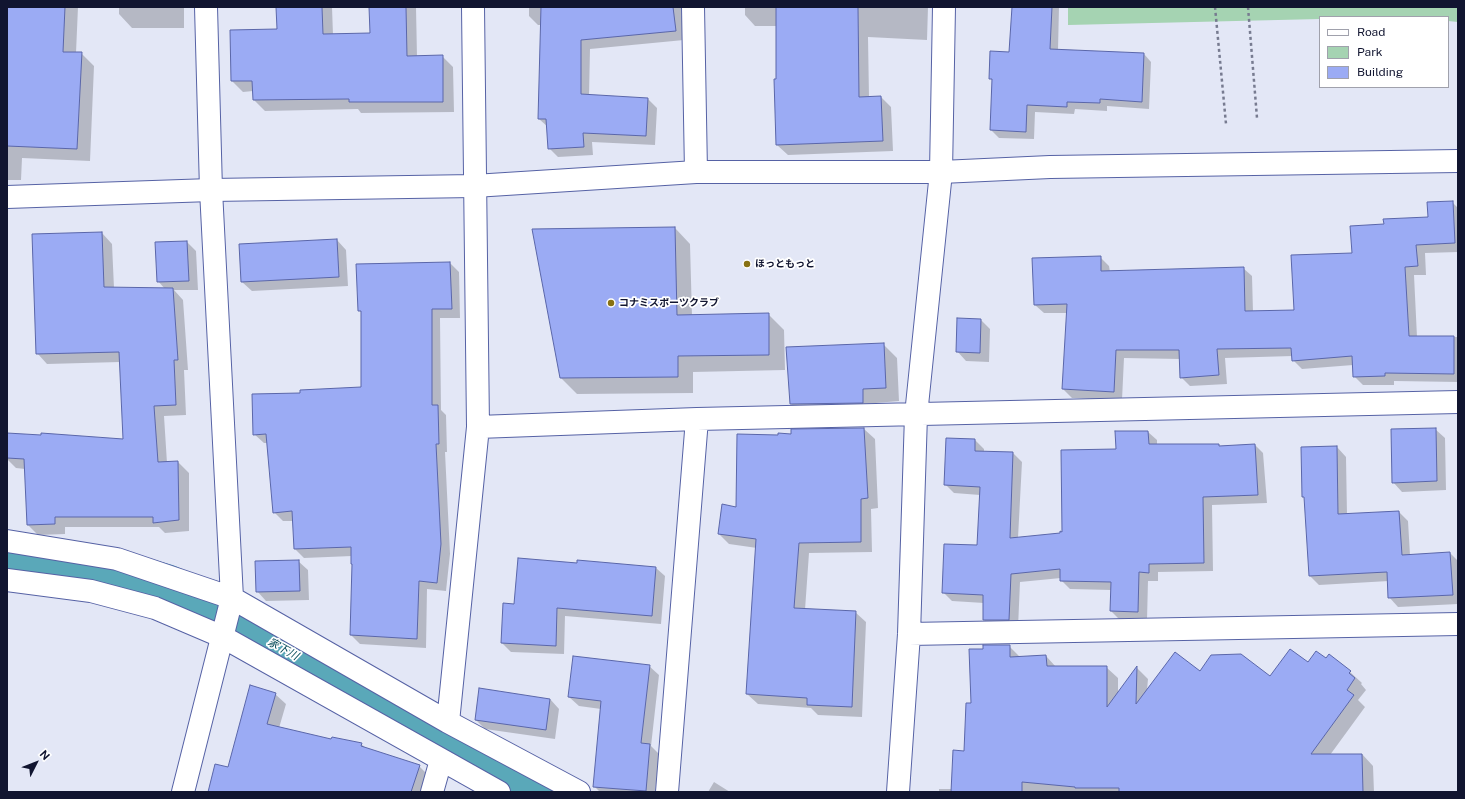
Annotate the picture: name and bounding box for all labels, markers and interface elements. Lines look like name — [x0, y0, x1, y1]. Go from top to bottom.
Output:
legend — [1319, 16, 1449, 88]
text: Road — [1357, 25, 1385, 39]
text: Park — [1357, 45, 1383, 59]
text: Building — [1357, 65, 1403, 79]
place label: ほっともっと — [755, 258, 815, 270]
marker: ほっともっと — [742, 259, 752, 269]
place label: コナミスポーツクラブ — [619, 297, 719, 309]
marker: コナミスポーツクラブ — [606, 298, 616, 308]
water label: 家下川 — [265, 635, 301, 663]
north arrow — [16, 743, 56, 783]
text: N — [38, 748, 52, 762]

